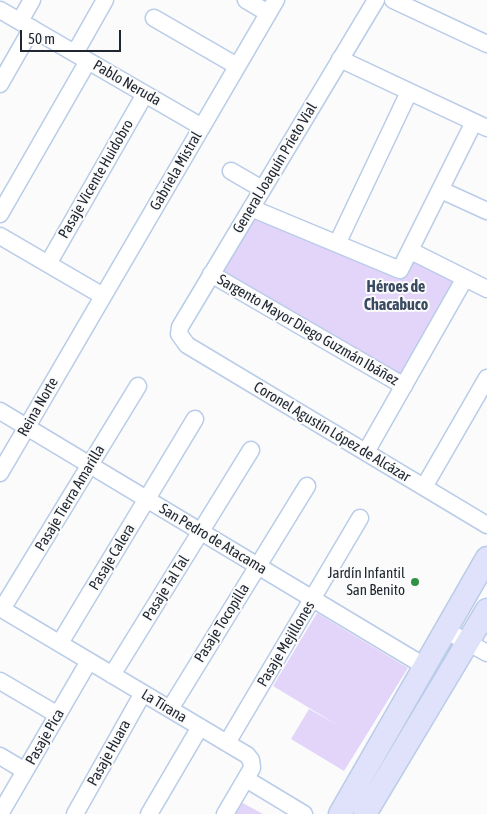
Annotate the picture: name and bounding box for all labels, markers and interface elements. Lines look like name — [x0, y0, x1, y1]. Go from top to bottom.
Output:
scale bar — [22, 20, 124, 52]
text: 50 m — [28, 30, 55, 47]
street label: Pablo Neruda — [90, 56, 164, 110]
street label: General Joaquín Prieto Vial — [229, 100, 321, 236]
street label: Pasaje Vicente Huidobro — [55, 116, 137, 242]
street label: Gabriela Mistral — [146, 128, 206, 214]
street label: Sargento Mayor Diego Guzmán Ibáñez — [214, 271, 402, 389]
district label: Héroes de Chacabuco — [364, 277, 428, 315]
street label: Reina Norte — [14, 374, 62, 440]
street label: Coronel Agustín López de Alcázar — [250, 378, 414, 486]
street label: Pasaje Tierra Amarilla — [31, 442, 109, 554]
street label: San Pedro de Atacama — [156, 500, 270, 578]
street label: Pasaje Calera — [85, 521, 139, 593]
street label: Pasaje Tal Tal — [139, 552, 193, 624]
place label: Jardín Infantil San Benito — [328, 564, 405, 599]
marker: Jardín Infantil San Benito — [409, 576, 421, 588]
street label: Pasaje Tocopilla — [191, 580, 253, 666]
street label: Pasaje Mejillones — [253, 598, 319, 690]
street label: La Tirana — [138, 685, 190, 727]
street label: Pasaje Pica — [22, 706, 68, 768]
street label: Pasaje Huara — [84, 717, 134, 789]

